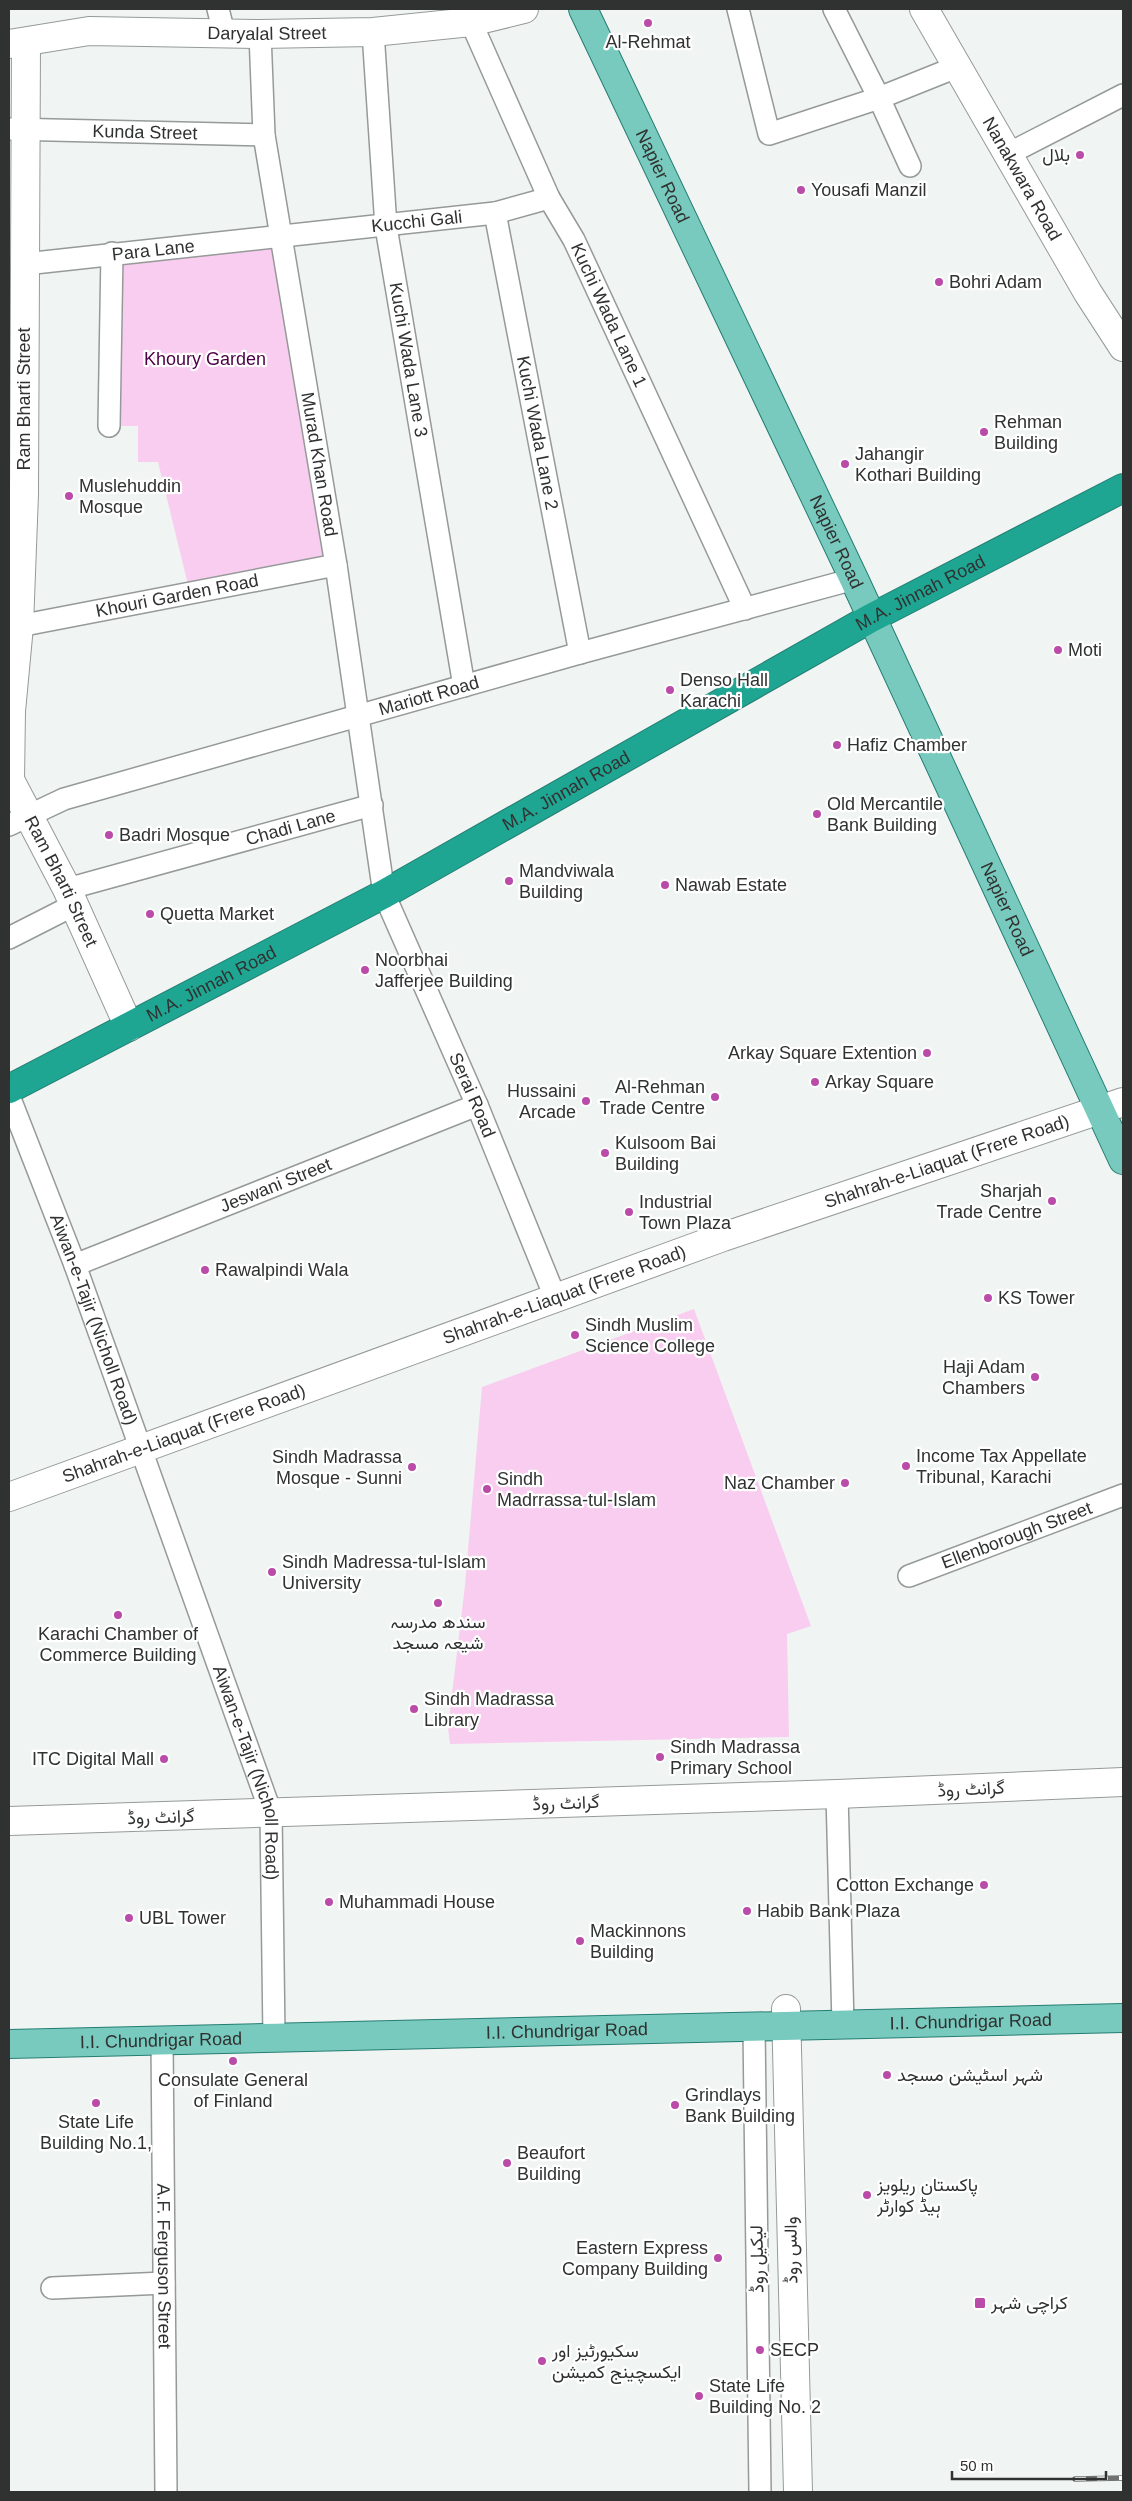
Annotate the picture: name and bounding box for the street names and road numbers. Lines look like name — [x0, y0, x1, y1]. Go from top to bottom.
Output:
street label: Daryalal Street — [207, 23, 327, 44]
street label: Nanakwara Road — [979, 113, 1065, 244]
street label: Kunda Street — [92, 121, 198, 143]
street label: Napier Road — [632, 126, 693, 226]
street label: Kucchi Gali — [370, 207, 463, 236]
street label: Para Lane — [111, 236, 196, 265]
street label: Kuchi Wada Lane 1 — [567, 240, 651, 390]
street label: Kuchi Wada Lane 3 — [386, 281, 432, 439]
street label: Ram Bharti Street — [14, 327, 34, 471]
street label: Kuchi Wada Lane 2 — [513, 354, 562, 512]
street label: Murad Khan Road — [297, 391, 341, 538]
street label: Napier Road — [806, 492, 867, 592]
street label: M.A. Jinnah Road — [852, 551, 989, 635]
street label: Khouri Garden Road — [94, 570, 260, 621]
street label: Mariott Road — [377, 672, 481, 719]
street label: M.A. Jinnah Road — [499, 747, 633, 835]
street label: Chadi Lane — [244, 806, 338, 849]
street label: Ram Bharti Street — [21, 813, 102, 950]
street label: Napier Road — [977, 859, 1037, 959]
street label: M.A. Jinnah Road — [143, 942, 279, 1026]
street label: Serai Road — [445, 1050, 499, 1140]
street label: Shahrah-e-Liaquat (Frere Road) — [822, 1111, 1072, 1212]
street label: Jeswani Street — [217, 1154, 334, 1216]
street label: Aiwan-e-Tajir (Nicholl Road) — [46, 1211, 141, 1428]
street label: Shahrah-e-Liaquat (Frere Road) — [440, 1241, 689, 1348]
street label: Shahrah-e-Liaquat (Frere Road) — [59, 1380, 308, 1487]
street label: Ellenborough Street — [939, 1498, 1095, 1573]
street label: Aiwan-e-Tajir (Nicholl Road) — [209, 1663, 282, 1880]
street label: گرانٹ روڈ — [937, 1777, 1005, 1802]
street label: گرانٹ روڈ — [532, 1792, 600, 1815]
street label: گرانٹ روڈ — [127, 1806, 195, 1829]
street label: I.I. Chundrigar Road — [889, 2010, 1052, 2033]
street label: I.I. Chundrigar Road — [486, 2019, 648, 2043]
street label: I.I. Chundrigar Road — [80, 2029, 242, 2052]
street label: A.F. Ferguson Street — [153, 2183, 175, 2349]
street label: والس روڈ — [780, 2216, 803, 2284]
street label: لیکیل روڈ — [746, 2225, 769, 2293]

